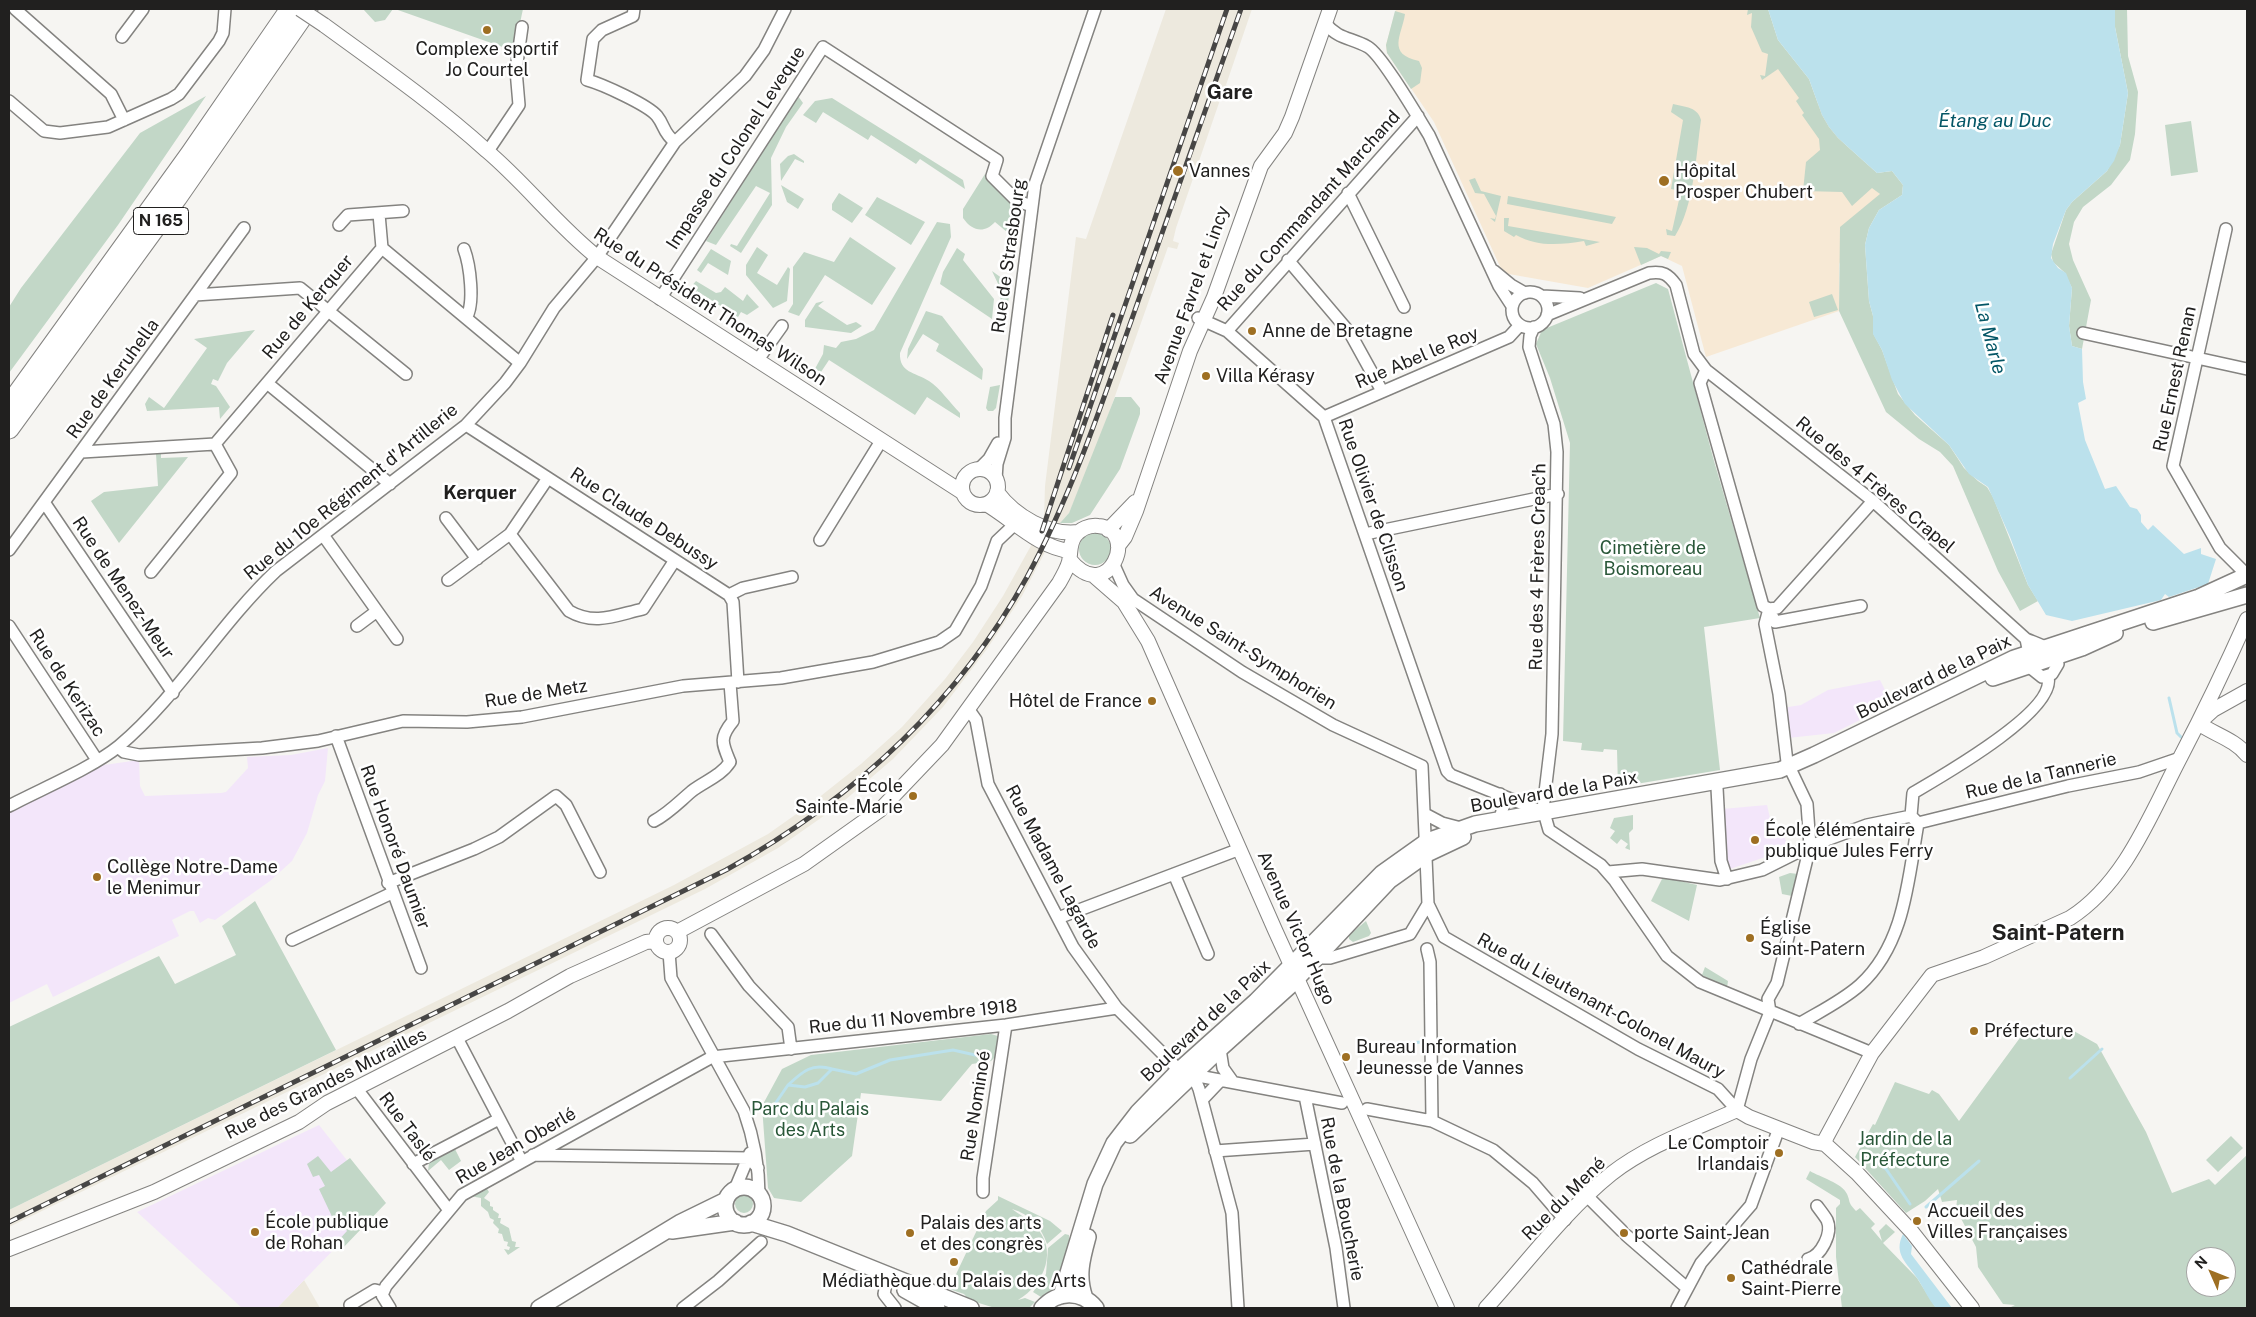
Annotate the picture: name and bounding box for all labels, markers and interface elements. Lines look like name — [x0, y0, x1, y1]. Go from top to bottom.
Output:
marker: Complexe sportif Jo Courtel — [481, 24, 493, 36]
place label: Complexe sportif Jo Courtel — [415, 38, 559, 80]
street label: Impasse du Colonel Leveque — [662, 42, 810, 254]
district label: Gare — [1207, 81, 1253, 105]
street label: Rue du Commandant Marchand — [1213, 106, 1405, 316]
water label: Étang au Duc — [1938, 110, 2052, 132]
place label: Vannes — [1189, 160, 1250, 182]
place label: Hôpital Prosper Chubert — [1675, 160, 1813, 202]
marker: Vannes — [1171, 164, 1185, 178]
marker: Hôpital Prosper Chubert — [1657, 174, 1671, 188]
street label: Rue de Strasbourg — [987, 177, 1031, 335]
street label: Avenue Favrel et Lincy — [1150, 203, 1234, 387]
road number: N 165 — [134, 208, 188, 235]
street label: Rue du Président Thomas Wilson — [589, 223, 831, 391]
street label: Rue de Kerquer — [258, 250, 358, 364]
water label: La Marle — [1969, 299, 2011, 377]
street label: Rue Ernest Renan — [2149, 304, 2201, 454]
street label: Rue de Keruhella — [62, 315, 164, 443]
place label: Anne de Bretagne — [1262, 320, 1413, 342]
street label: Rue Abel le Roy — [1352, 322, 1482, 394]
marker: Anne de Bretagne — [1246, 325, 1258, 337]
place label: Villa Kérasy — [1216, 365, 1315, 387]
marker: Villa Kérasy — [1200, 370, 1212, 382]
street label: Rue du 10e Régiment d'Artillerie — [240, 399, 462, 585]
street label: Rue des 4 Frères Crapel — [1791, 412, 1959, 558]
street label: Rue Olivier de Clisson — [1333, 416, 1413, 594]
street label: Rue Claude Debussy — [566, 463, 722, 575]
street label: Rue des 4 Frères Creac'h — [1525, 463, 1551, 671]
district label: Kerquer — [443, 482, 517, 504]
street label: Rue de Menez-Meur — [67, 513, 179, 663]
park label: Cimetière de Boismoreau — [1600, 537, 1706, 580]
street label: Avenue Saint-Symphorien — [1146, 582, 1340, 714]
street label: Rue de Kerizac — [24, 625, 110, 741]
street label: Boulevard de la Paix — [1853, 630, 2015, 724]
street label: Rue de Metz — [483, 675, 589, 713]
place label: Hôtel de France — [1009, 690, 1142, 712]
marker: Hôtel de France — [1146, 695, 1158, 707]
street label: Rue de la Tannerie — [1963, 748, 2119, 804]
street label: Rue Honoré Daumier — [355, 762, 435, 932]
street label: Boulevard de la Paix — [1469, 767, 1639, 817]
place label: École Sainte-Marie — [795, 775, 903, 818]
street label: Rue Madame Lagarde — [1001, 781, 1105, 953]
marker: École Sainte-Marie — [907, 790, 919, 802]
place label: École élémentaire publique Jules Ferry — [1765, 819, 1933, 862]
marker: École élémentaire publique Jules Ferry — [1749, 834, 1761, 846]
street label: Avenue Victor Hugo — [1252, 848, 1340, 1008]
place label: Collège Notre-Dame le Menimur — [107, 856, 278, 899]
marker: Collège Notre-Dame le Menimur — [91, 871, 103, 883]
place label: Église Saint-Patern — [1760, 917, 1865, 960]
district label: Saint-Patern — [1991, 920, 2125, 946]
street label: Rue du Lieutenant-Colonel Maury — [1473, 929, 1729, 1083]
marker: Église Saint-Patern — [1744, 932, 1756, 944]
street label: Boulevard de la Paix — [1137, 955, 1275, 1087]
street label: Rue du 11 Novembre 1918 — [808, 995, 1018, 1039]
place label: Préfecture — [1984, 1020, 2073, 1042]
street label: Rue des Grandes Murailles — [222, 1024, 430, 1144]
marker: Préfecture — [1968, 1025, 1980, 1037]
place label: Bureau Information Jeunesse de Vannes — [1356, 1036, 1524, 1078]
street label: Rue Nominoé — [957, 1049, 995, 1163]
marker: Bureau Information Jeunesse de Vannes — [1340, 1051, 1352, 1063]
street label: Rue Taslé — [374, 1088, 440, 1166]
park label: Parc du Palais des Arts — [751, 1098, 869, 1140]
street label: Rue Jean Oberlé — [452, 1103, 580, 1189]
street label: Rue de la Boucherie — [1315, 1115, 1369, 1283]
park label: Jardin de la Préfecture — [1858, 1128, 1952, 1170]
place label: Le Comptoir Irlandais — [1667, 1132, 1769, 1174]
marker: Le Comptoir Irlandais — [1773, 1147, 1785, 1159]
street label: Rue du Mené — [1518, 1153, 1610, 1245]
place label: Accueil des Villes Françaises — [1927, 1200, 2068, 1242]
place label: École publique de Rohan — [265, 1211, 389, 1254]
place label: Palais des arts et des congrès — [920, 1212, 1043, 1254]
marker: Accueil des Villes Françaises — [1911, 1215, 1923, 1227]
place label: porte Saint-Jean — [1634, 1222, 1770, 1244]
marker: École publique de Rohan — [249, 1226, 261, 1238]
marker: Palais des arts et des congrès — [904, 1227, 916, 1239]
marker: porte Saint-Jean — [1618, 1227, 1630, 1239]
north arrow — [2186, 1247, 2236, 1297]
text: N — [2191, 1253, 2210, 1272]
marker: Médiathèque du Palais des Arts — [948, 1256, 960, 1268]
place label: Cathédrale Saint-Pierre — [1741, 1257, 1841, 1300]
place label: Médiathèque du Palais des Arts — [822, 1270, 1086, 1292]
marker: Cathédrale Saint-Pierre — [1725, 1272, 1737, 1284]

